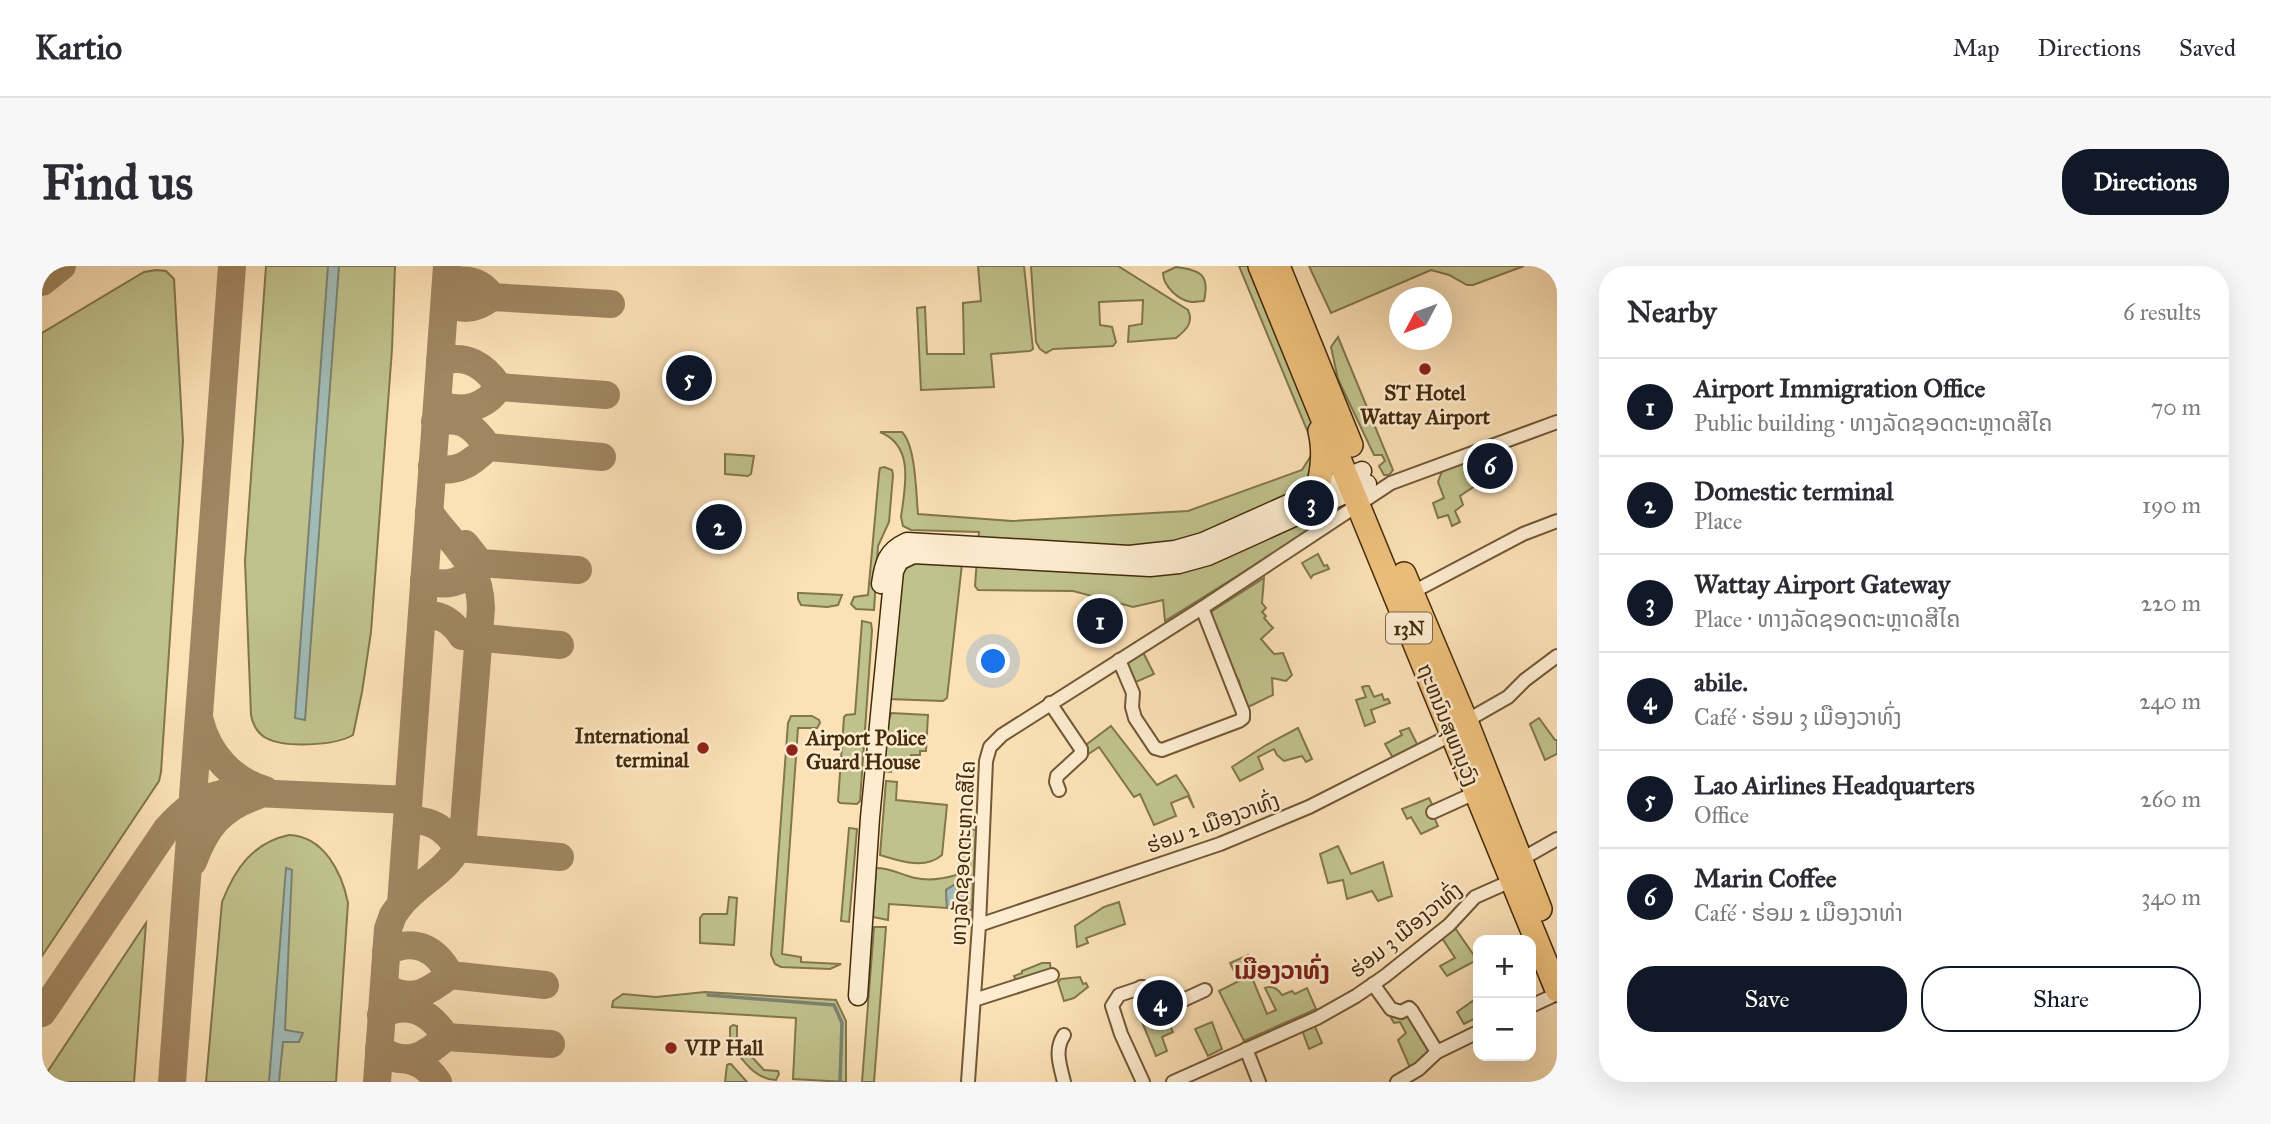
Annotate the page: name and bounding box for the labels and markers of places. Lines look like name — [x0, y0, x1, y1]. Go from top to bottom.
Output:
pin: 5 — [666, 352, 712, 404]
marker: ST Hotel Wattay Airport — [1417, 361, 1433, 377]
place label: ST Hotel Wattay Airport — [1360, 380, 1491, 430]
pin: 6 — [1467, 440, 1513, 492]
pin: 3 — [1288, 477, 1334, 529]
pin: 2 — [696, 501, 742, 553]
pin: 1 — [1077, 595, 1123, 647]
place label: International terminal — [575, 723, 690, 773]
place label: Airport Police Guard House — [804, 725, 926, 775]
marker: International terminal — [695, 740, 711, 756]
marker: Airport Police Guard House — [784, 742, 800, 758]
pin: 4 — [1137, 977, 1183, 1029]
place label: VIP Hall — [684, 1035, 765, 1061]
marker: VIP Hall — [663, 1040, 679, 1056]

